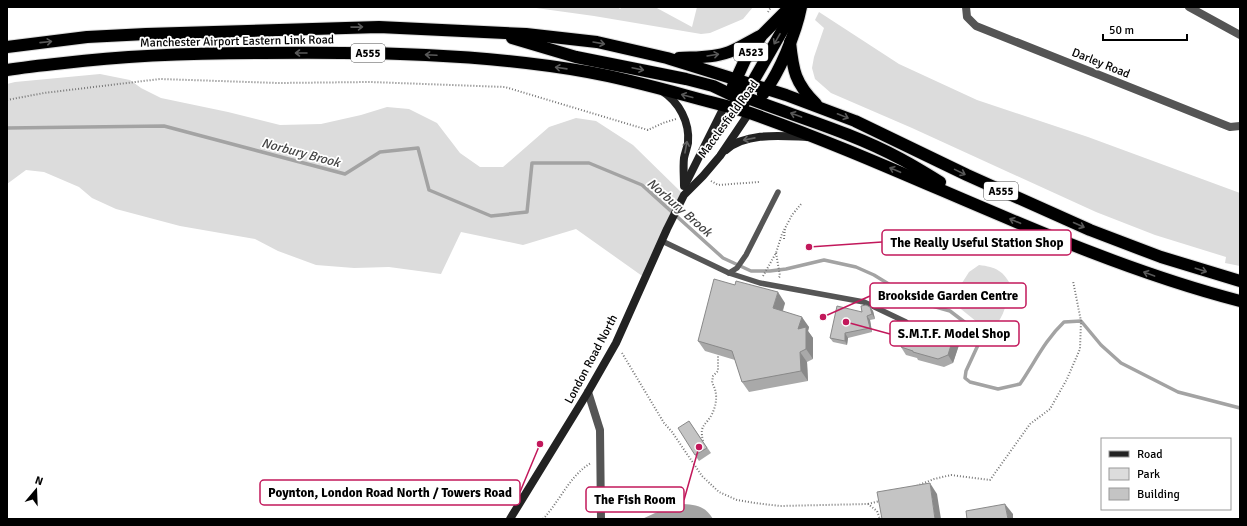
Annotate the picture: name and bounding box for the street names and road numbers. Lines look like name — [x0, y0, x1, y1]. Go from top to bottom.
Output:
street label: Manchester Airport Eastern Link Road — [140, 32, 334, 51]
road number: A523 — [734, 43, 768, 61]
road number: A555 — [351, 44, 385, 62]
street label: Darley Road — [1070, 45, 1132, 82]
street label: Macclesfield Road — [695, 77, 762, 161]
road number: A555 — [984, 182, 1018, 200]
street label: London Road North — [562, 312, 621, 406]

